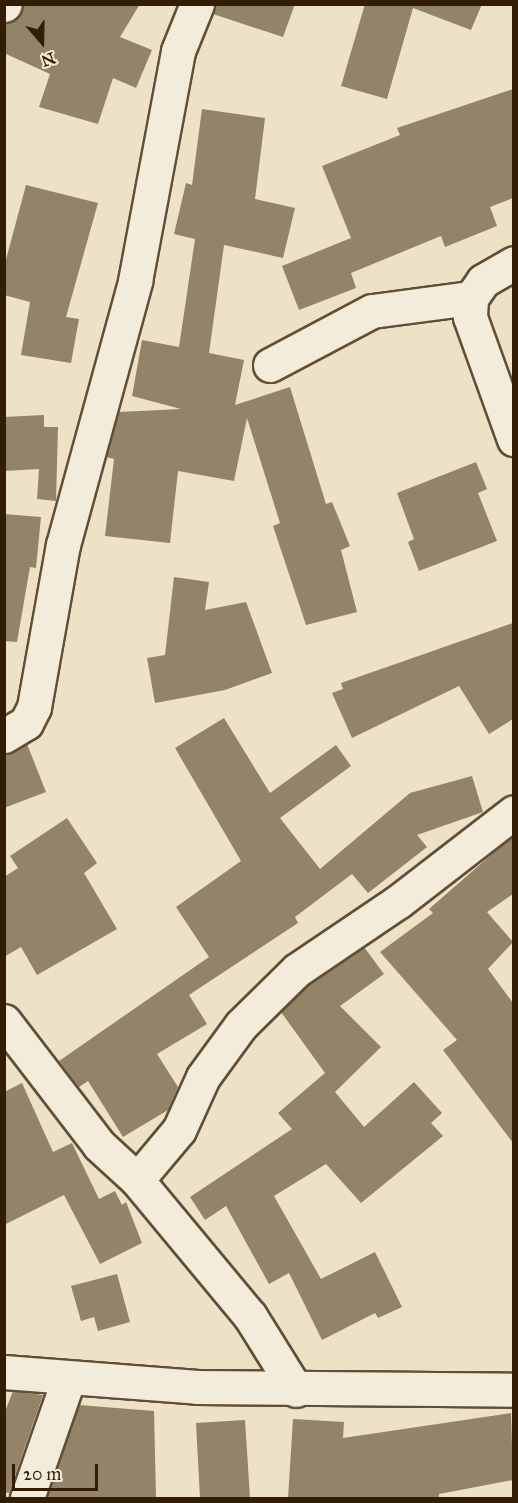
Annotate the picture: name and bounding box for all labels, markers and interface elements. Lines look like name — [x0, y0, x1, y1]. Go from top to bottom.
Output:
north arrow — [12, 12, 72, 72]
text: N — [39, 48, 58, 71]
scale bar — [15, 1452, 100, 1490]
text: 20 m — [23, 1463, 61, 1485]

